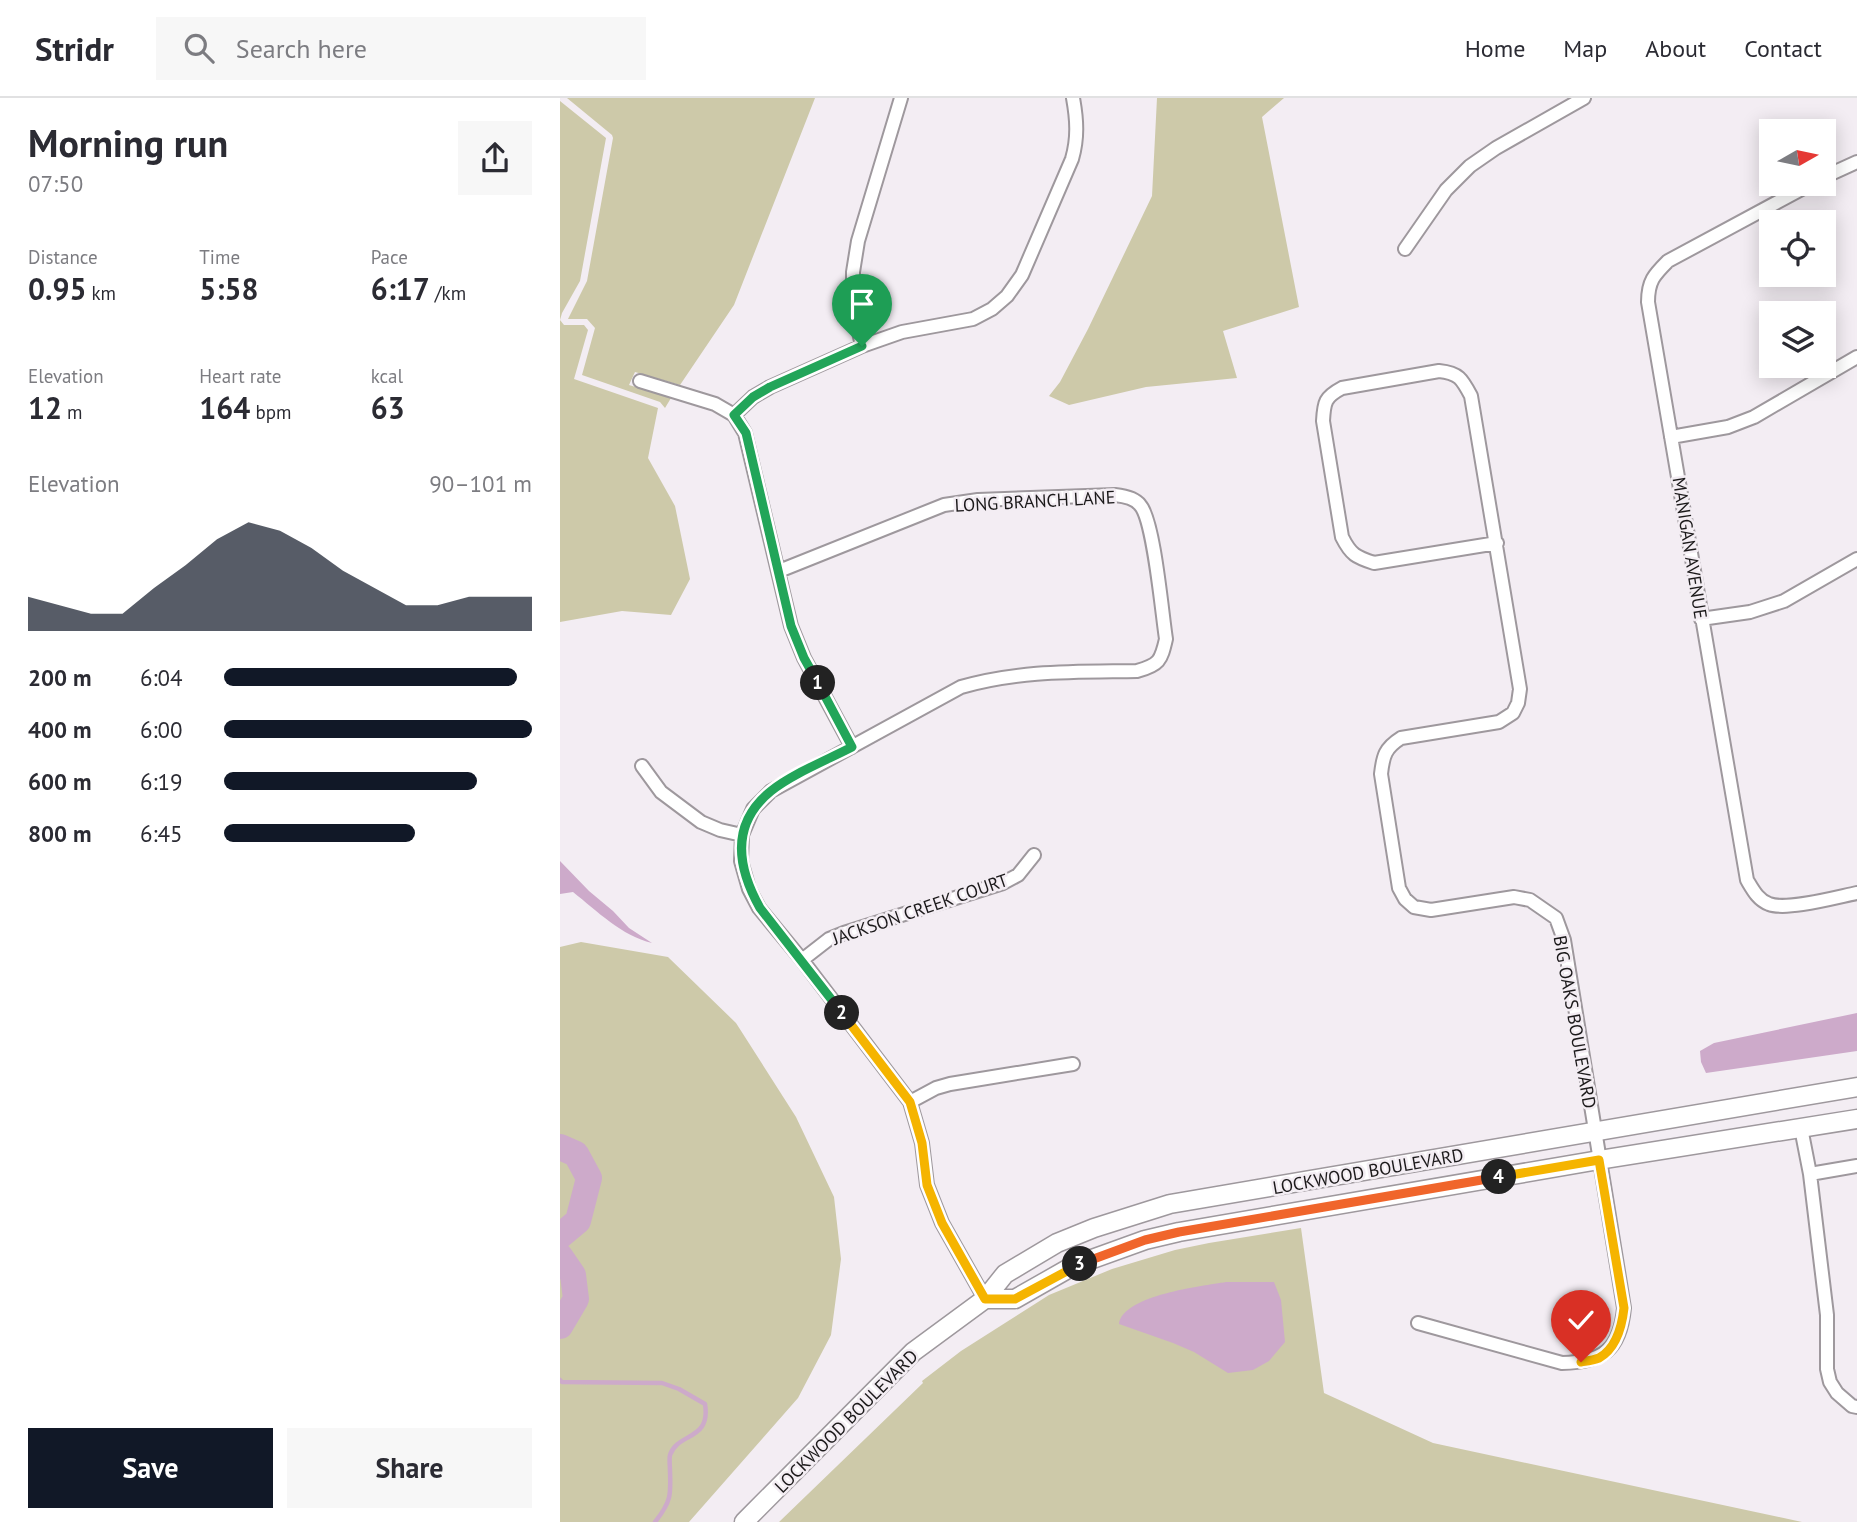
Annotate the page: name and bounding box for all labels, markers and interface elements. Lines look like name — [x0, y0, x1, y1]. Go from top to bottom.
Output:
search box — [156, 17, 646, 80]
text: Stridr — [35, 27, 114, 70]
icon: search — [180, 29, 218, 67]
text: Search here — [236, 32, 367, 65]
text: Home — [1465, 33, 1525, 64]
text: Map — [1563, 33, 1607, 64]
text: About — [1645, 33, 1706, 64]
text: Contact — [1744, 33, 1822, 64]
text: Morning run — [28, 118, 228, 167]
north arrow — [1759, 119, 1836, 196]
map controls — [1759, 119, 1836, 378]
button: share — [458, 121, 532, 195]
text: 07:50 — [28, 169, 83, 198]
button: locate — [1759, 210, 1836, 287]
text: Distance — [28, 245, 98, 269]
text: Time — [199, 245, 240, 269]
text: Pace — [371, 245, 408, 269]
text: 0.95 — [28, 269, 86, 308]
text: 5:58 — [199, 269, 258, 308]
text: 6:17 — [371, 269, 430, 308]
pin — [832, 274, 892, 346]
text: km — [86, 281, 116, 305]
text: /km — [430, 281, 466, 305]
icon: arrive — [843, 285, 881, 323]
button: layers — [1759, 301, 1836, 378]
text: Elevation — [28, 364, 104, 388]
text: Heart rate — [199, 364, 281, 388]
text: kcal — [371, 364, 403, 388]
text: 12 — [28, 388, 62, 427]
text: 164 — [199, 388, 250, 427]
text: 63 — [371, 388, 405, 427]
text: m — [62, 400, 83, 424]
text: bpm — [250, 400, 291, 424]
text: Elevation — [28, 469, 120, 498]
text: 90–101 m — [429, 469, 532, 498]
street label: MANIGAN AVENUE — [1667, 476, 1713, 620]
street label: LONG BRANCH LANE — [954, 485, 1116, 517]
text: 200 m — [28, 663, 91, 692]
text: 6:04 — [140, 663, 183, 692]
pin: 1 — [800, 666, 836, 700]
text: 1 — [812, 670, 823, 694]
text: 400 m — [28, 715, 91, 744]
text: 6:00 — [140, 715, 183, 744]
text: 600 m — [28, 767, 91, 796]
text: 6:19 — [140, 767, 183, 796]
text: 800 m — [28, 819, 91, 848]
text: 6:45 — [140, 819, 183, 848]
street label: JACKSON CREEK COURT — [828, 868, 1011, 950]
street label: BIG OAKS BOULEVARD — [1548, 934, 1602, 1110]
pin: 2 — [824, 996, 860, 1030]
text: 2 — [836, 1000, 847, 1024]
street label: LOCKWOOD BOULEVARD — [1271, 1143, 1465, 1199]
pin: 4 — [1482, 1160, 1516, 1194]
text: 4 — [1493, 1164, 1504, 1188]
pin: 3 — [1063, 1246, 1098, 1282]
text: 3 — [1074, 1251, 1085, 1275]
pin — [1551, 1290, 1611, 1362]
icon: check — [1562, 1301, 1600, 1339]
street label: LOCKWOOD BOULEVARD — [769, 1344, 923, 1498]
button: Save — [28, 1428, 273, 1508]
button: Share — [287, 1428, 532, 1508]

